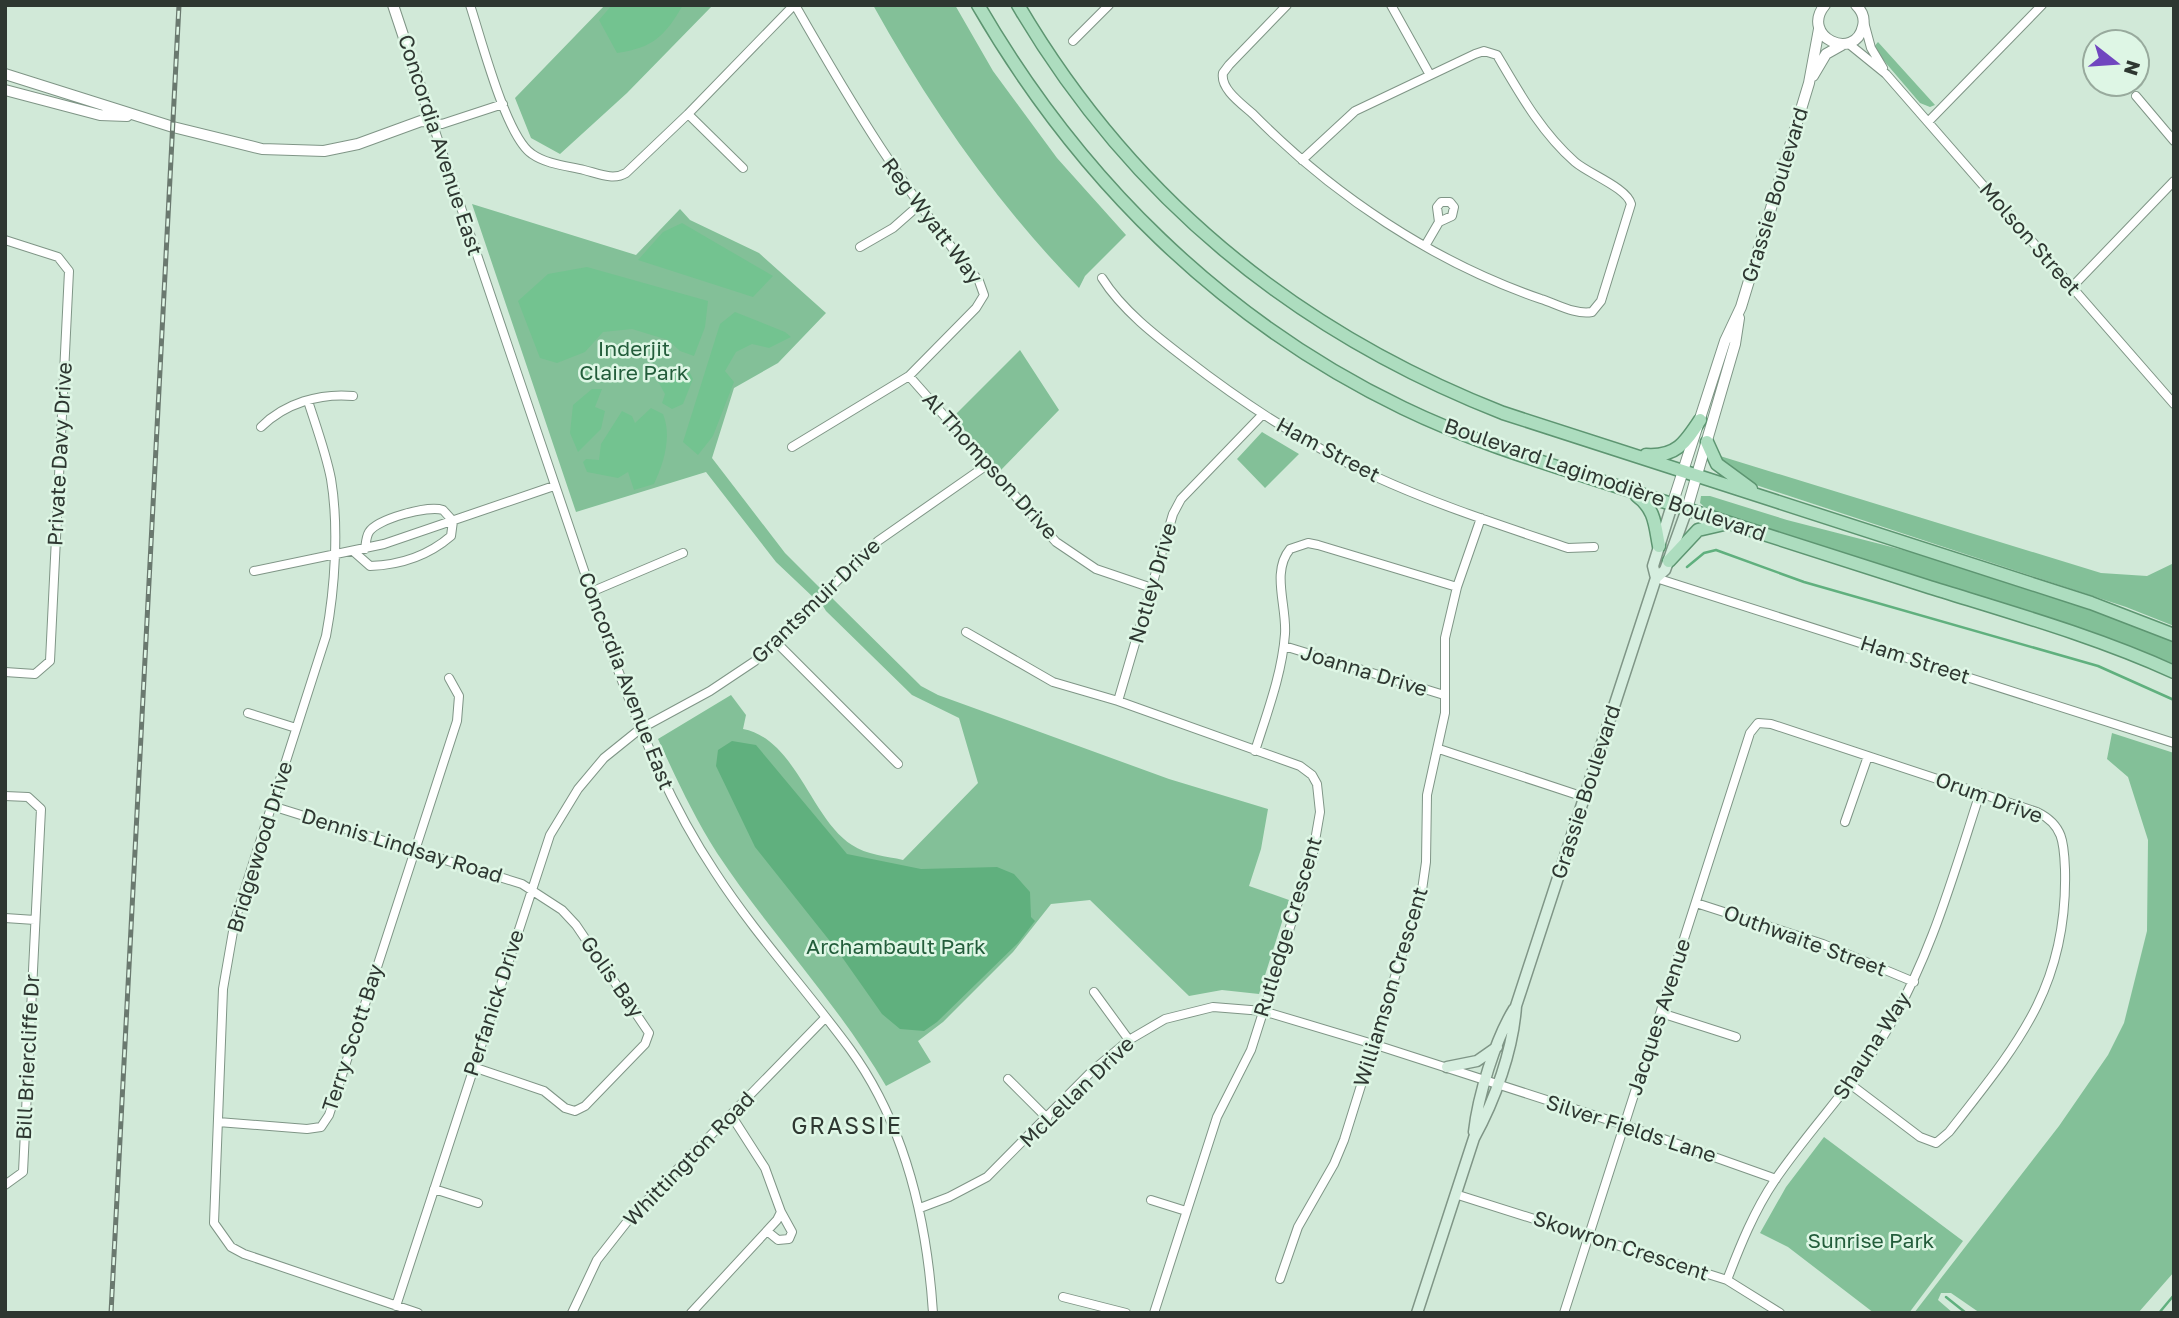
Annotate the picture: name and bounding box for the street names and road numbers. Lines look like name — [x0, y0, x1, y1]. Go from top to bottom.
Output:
street label: Concordia Avenue East — [393, 31, 489, 258]
street label: Grassie Boulevard — [1735, 104, 1813, 285]
street label: Reg Wyatt Way — [877, 152, 989, 289]
street label: Molson Street — [1975, 176, 2087, 300]
street label: Private Davy Drive — [41, 362, 77, 546]
street label: Al Thompson Drive — [918, 386, 1064, 544]
street label: Ham Street — [1272, 411, 1385, 487]
street label: Boulevard Lagimodière Boulevard — [1441, 412, 1769, 546]
street label: Notley Drive — [1122, 519, 1182, 646]
street label: Grantsmuir Drive — [745, 532, 885, 668]
street label: Concordia Avenue East — [573, 568, 680, 793]
street label: Ham Street — [1857, 629, 1973, 689]
street label: Joanna Drive — [1298, 638, 1431, 702]
street label: Grassie Boulevard — [1545, 701, 1625, 882]
street label: Bridgewood Drive — [221, 758, 297, 936]
street label: Orum Drive — [1932, 766, 2047, 828]
street label: Dennis Lindsay Road — [298, 802, 506, 888]
street label: Rutledge Crescent — [1247, 833, 1327, 1020]
street label: Williamson Crescent — [1347, 884, 1433, 1090]
street label: Outhwaite Street — [1720, 899, 1890, 982]
street label: Perfanick Drive — [457, 926, 529, 1079]
street label: Golis Bay — [575, 931, 650, 1022]
street label: Jacques Avenue — [1620, 935, 1696, 1098]
street label: Terry Scott Bay — [316, 960, 388, 1115]
street label: Bill Briercliffe Dr — [10, 973, 44, 1140]
street label: Shauna Way — [1827, 986, 1916, 1104]
street label: McLellan Drive — [1014, 1030, 1139, 1152]
street label: Whittington Road — [617, 1085, 759, 1231]
street label: Silver Fields Lane — [1543, 1088, 1720, 1168]
street label: Skowron Crescent — [1530, 1204, 1713, 1286]

